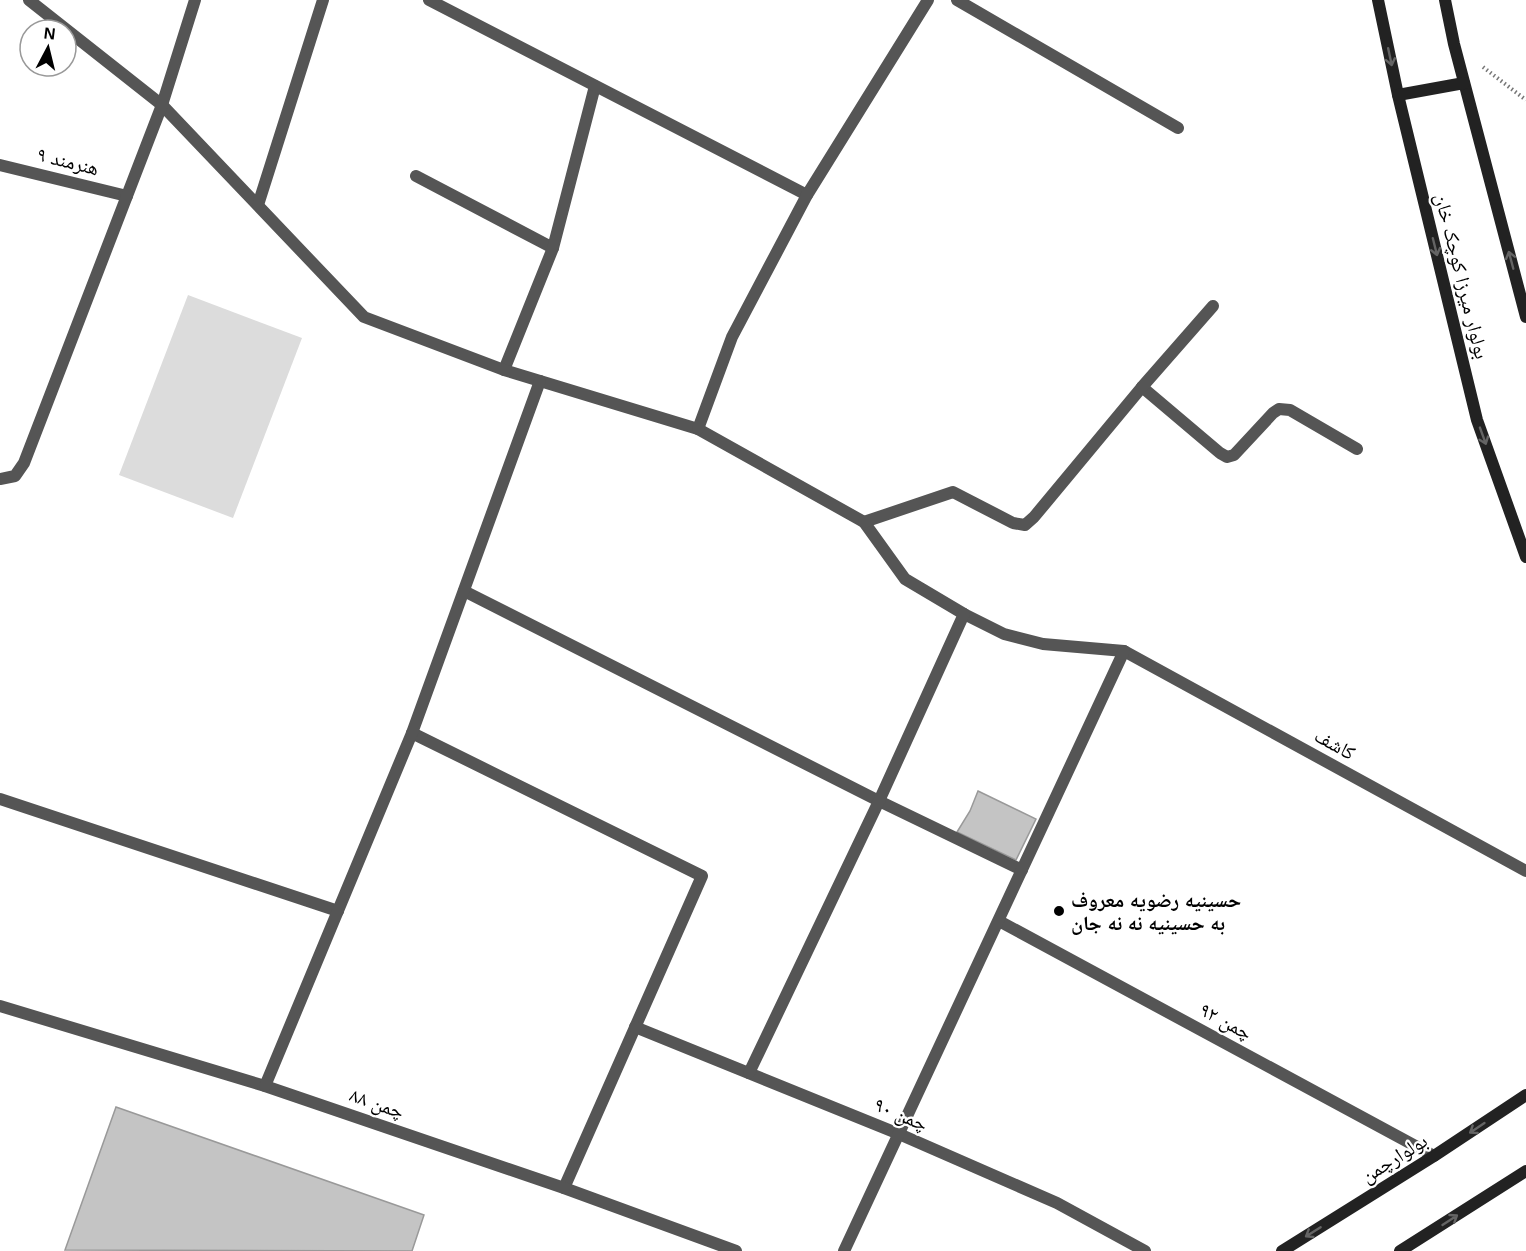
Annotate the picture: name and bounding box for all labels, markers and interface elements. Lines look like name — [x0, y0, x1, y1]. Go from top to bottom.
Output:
north arrow — [18, 18, 78, 78]
text: N — [43, 24, 57, 43]
one-way arrow — [1385, 47, 1396, 67]
street label: هنرمند ۹ — [35, 143, 101, 179]
street label: بولوار میرزا کوچک خان — [1430, 191, 1493, 361]
one-way arrow — [1429, 237, 1441, 256]
one-way arrow — [1505, 251, 1516, 270]
one-way arrow — [1478, 426, 1489, 445]
street label: کاشف — [1311, 724, 1359, 764]
place label: حسینیه رضویه معروف به حسینیه نه نه جان — [1071, 889, 1241, 935]
marker: حسینیه رضویه معروف به حسینیه نه نه جان — [1052, 904, 1066, 918]
street label: چمن ۹۲ — [1196, 998, 1256, 1045]
street label: چمن ۸۸ — [347, 1083, 407, 1124]
street label: چمن ۹۰ — [870, 1093, 931, 1136]
one-way arrow — [1470, 1122, 1486, 1134]
street label: بولوارچمن — [1357, 1129, 1432, 1188]
one-way arrow — [1441, 1213, 1458, 1225]
one-way arrow — [1304, 1226, 1321, 1239]

